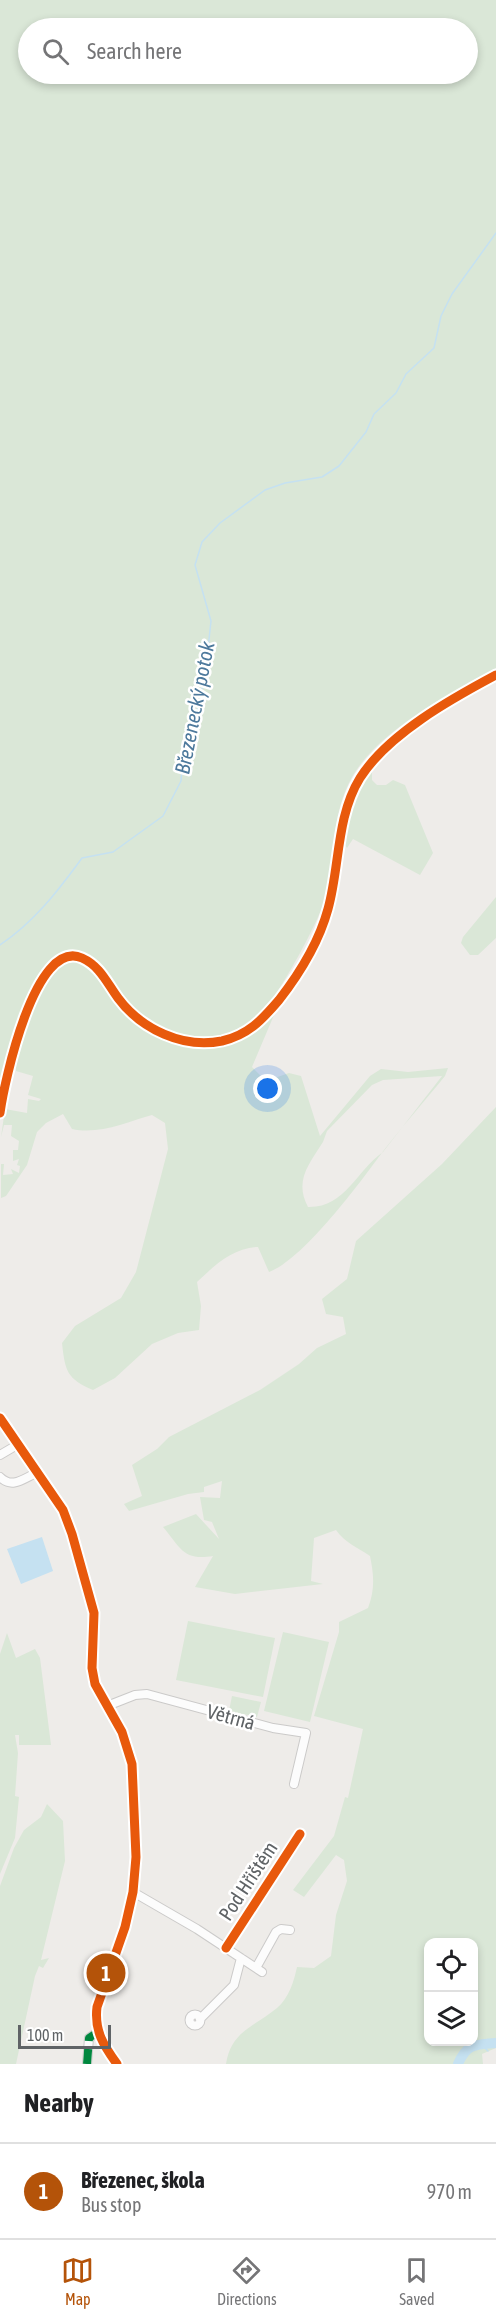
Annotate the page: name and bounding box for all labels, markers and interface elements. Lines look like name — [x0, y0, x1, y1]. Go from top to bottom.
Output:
search box — [18, 18, 478, 84]
icon: search — [39, 35, 72, 68]
text: Search here — [87, 38, 182, 64]
water label: Březenecký potok — [169, 639, 219, 776]
your location — [253, 1074, 282, 1103]
street label: Větrná — [205, 1699, 258, 1734]
street label: Pod Hřištěm — [214, 1837, 282, 1925]
map controls — [424, 1938, 478, 2046]
button: locate — [424, 1938, 478, 1992]
pin: 1 — [86, 1950, 126, 1996]
button: layers — [424, 1992, 478, 2046]
scale bar — [18, 2022, 111, 2050]
text: 100 m — [27, 2026, 63, 2044]
text: Nearby — [24, 2088, 94, 2118]
text: Březenec, škola — [81, 2167, 205, 2193]
text: 1 — [39, 2180, 48, 2203]
text: 970 m — [427, 2180, 472, 2203]
text: Bus stop — [81, 2193, 141, 2216]
tab: Map — [61, 2254, 94, 2308]
tab: Directions — [217, 2254, 277, 2308]
tab: Saved — [399, 2254, 435, 2308]

